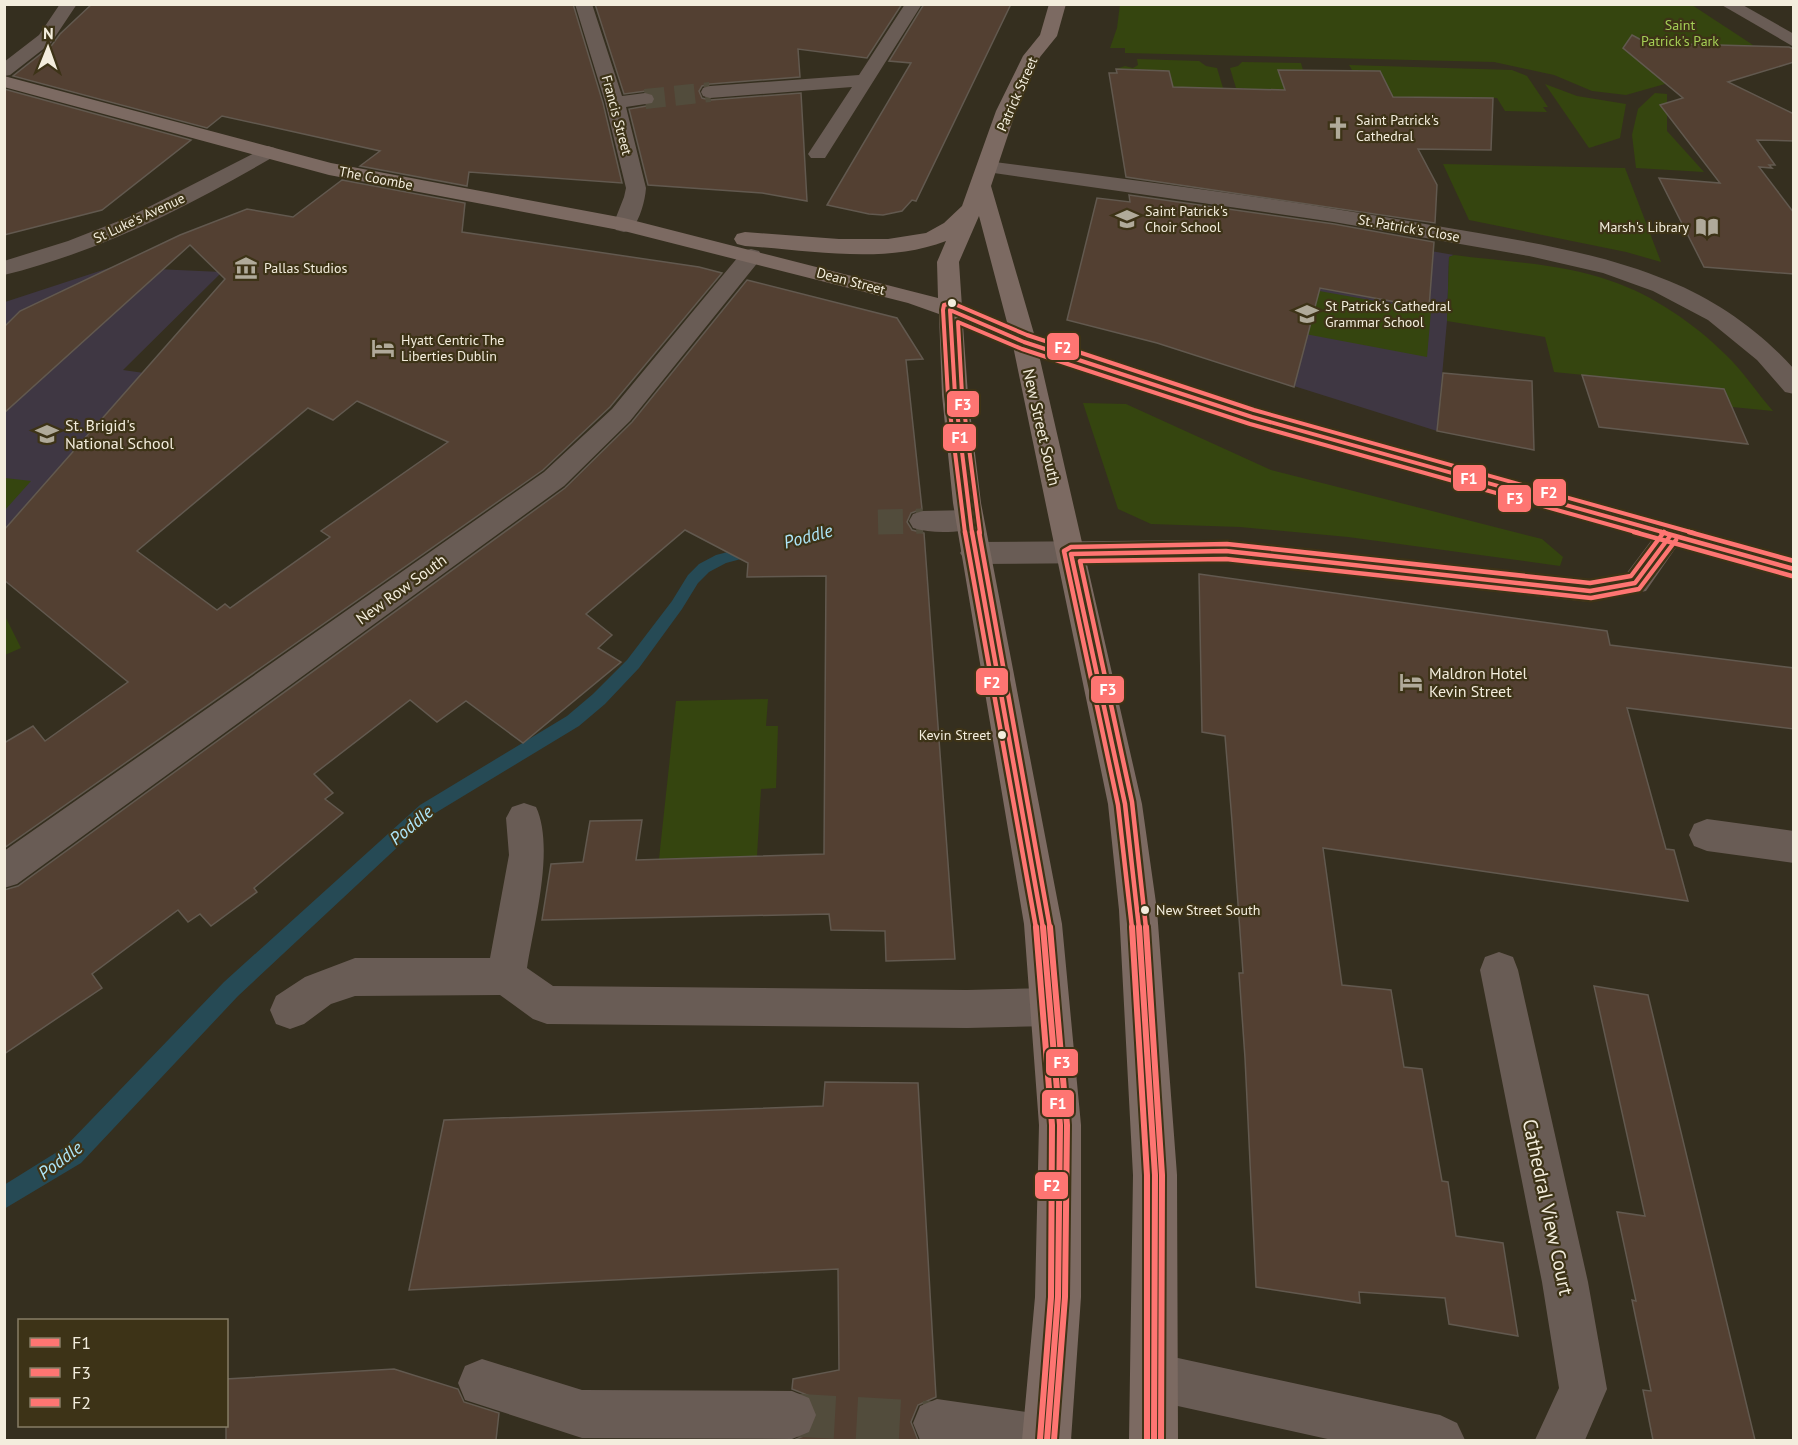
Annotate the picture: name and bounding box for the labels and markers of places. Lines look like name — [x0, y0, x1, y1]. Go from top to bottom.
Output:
place label: Saint Patrick's Cathedral — [1356, 111, 1439, 145]
church icon: Saint Patrick's Cathedral — [1325, 115, 1351, 141]
place label: Saint Patrick's Choir School — [1145, 202, 1228, 236]
school or university icon: Saint Patrick's Choir School — [1114, 206, 1140, 232]
library icon: Marsh's Library — [1694, 214, 1720, 240]
place label: Marsh's Library — [1599, 218, 1689, 236]
museum icon: Pallas Studios — [233, 255, 259, 281]
place label: Pallas Studios — [264, 259, 348, 277]
unlabelled marker — [946, 297, 958, 309]
place label: St Patrick's Cathedral Grammar School — [1325, 297, 1451, 331]
school or university icon: St Patrick's Cathedral Grammar School — [1294, 301, 1320, 327]
place label: Hyatt Centric The Liberties Dublin — [401, 331, 504, 365]
hotel icon: Hyatt Centric The Liberties Dublin — [370, 335, 396, 361]
place label: St. Brigid's National School — [65, 415, 174, 453]
school or university icon: St. Brigid's National School — [34, 421, 60, 447]
place label: Maldron Hotel Kevin Street — [1429, 663, 1528, 701]
hotel icon: Maldron Hotel Kevin Street — [1398, 669, 1424, 695]
place label: Kevin Street — [919, 726, 991, 744]
marker: Kevin Street — [996, 729, 1008, 741]
place label: New Street South — [1156, 901, 1260, 919]
marker: New Street South — [1139, 904, 1151, 916]

